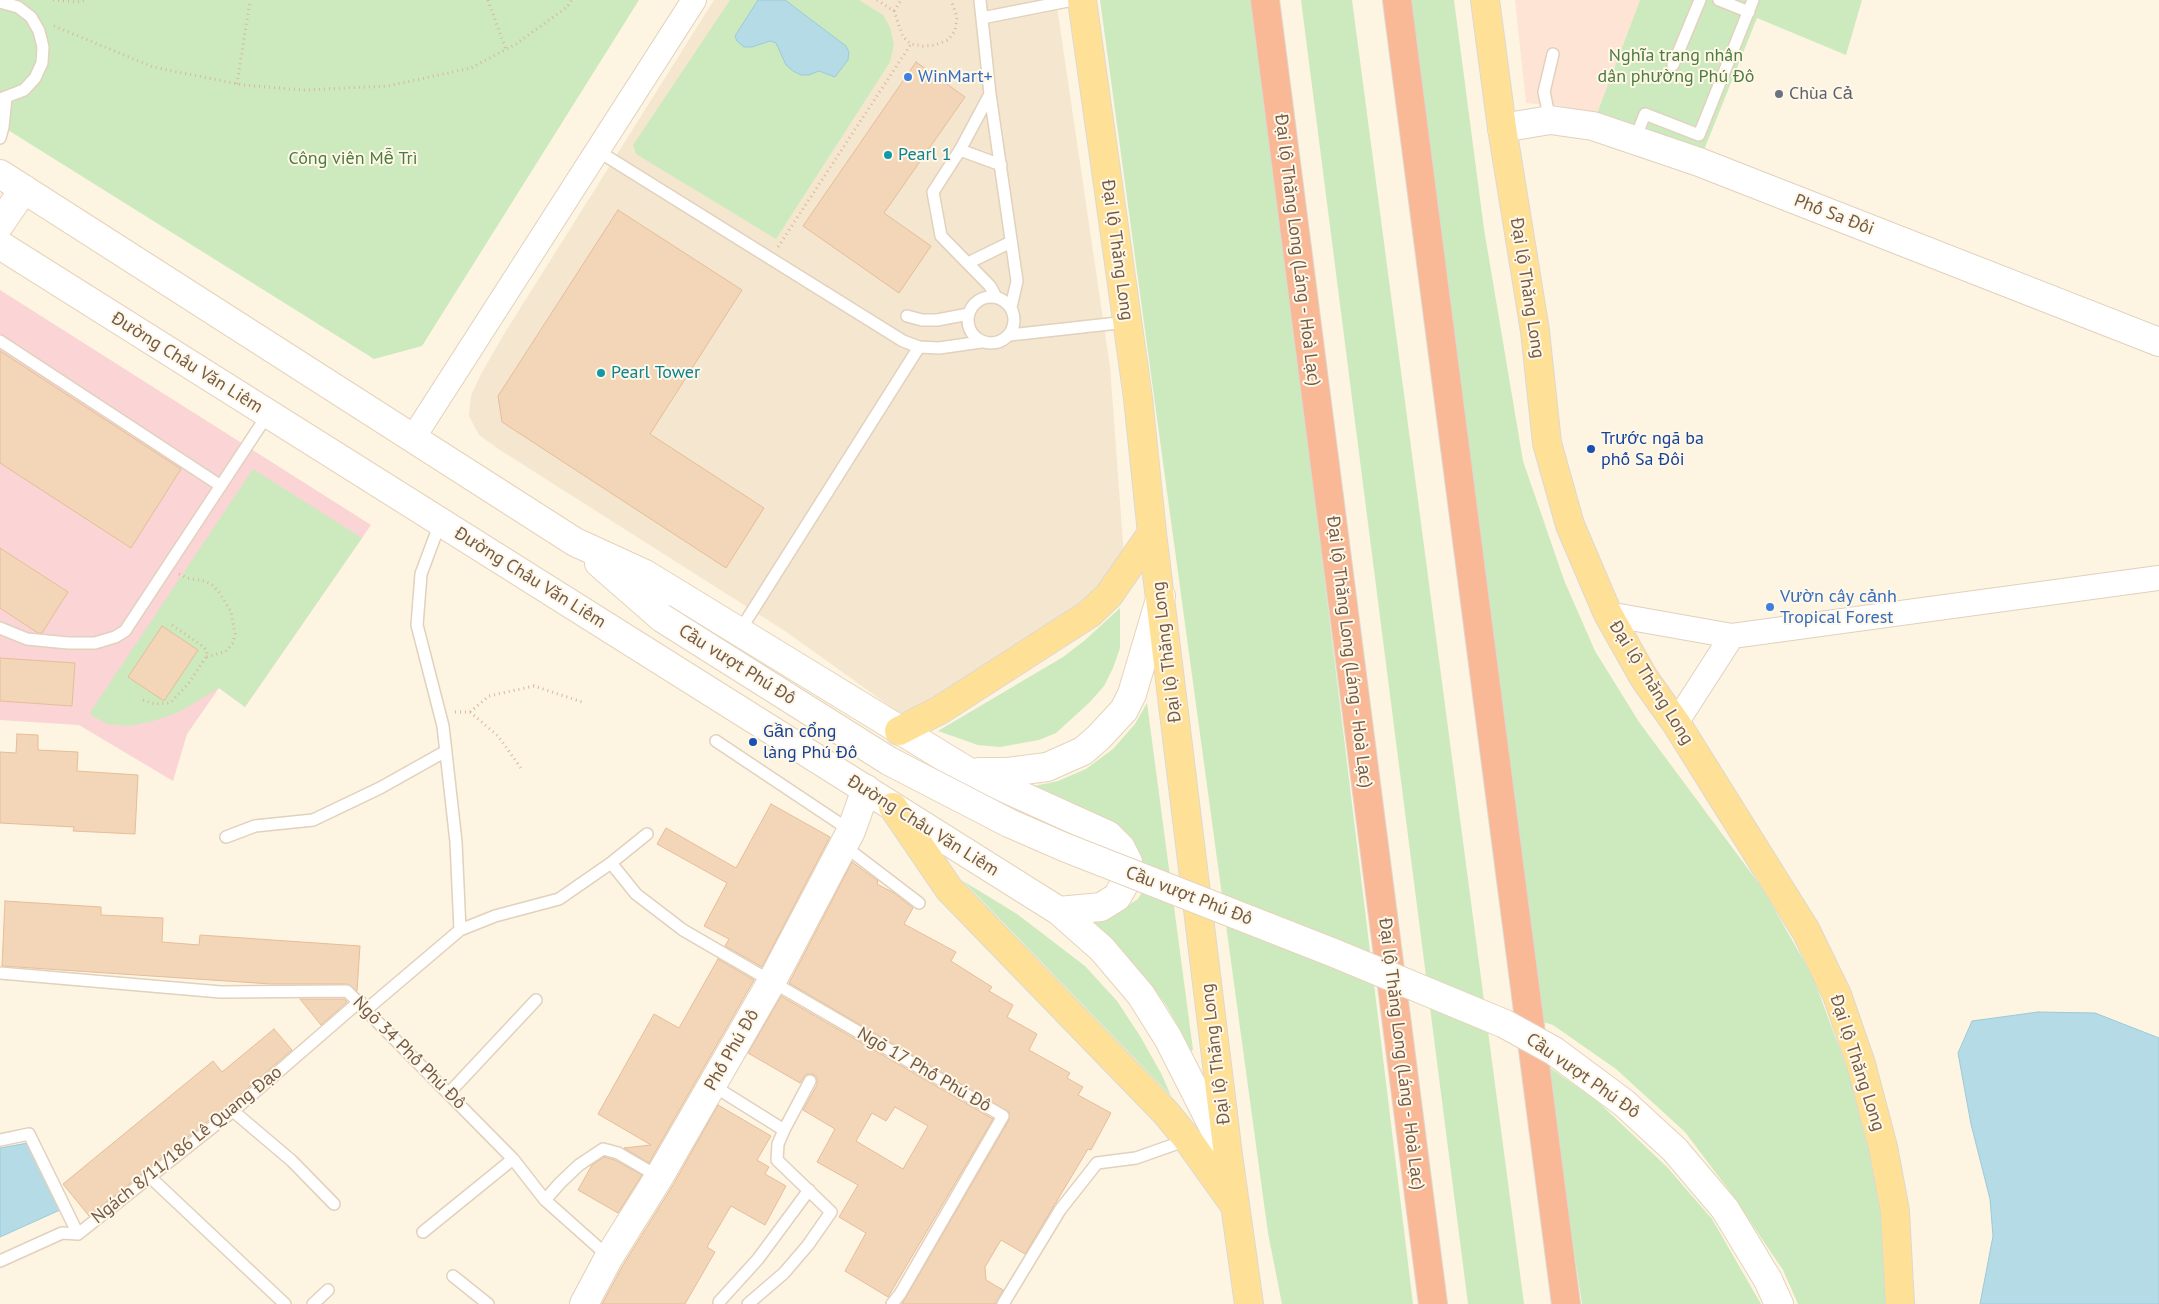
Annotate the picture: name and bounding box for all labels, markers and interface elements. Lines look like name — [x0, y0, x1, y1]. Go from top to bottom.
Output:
park label: Nghĩa trang nhân dân phường Phú Đô — [1599, 45, 1753, 88]
place label: WinMart+ — [918, 66, 993, 88]
marker: WinMart+ — [902, 71, 914, 83]
place label: Chùa Cả — [1789, 83, 1853, 105]
marker: Chùa Cả — [1773, 88, 1785, 100]
street label: Đại lộ Thăng Long (Láng - Hoà Lạc) — [1270, 112, 1324, 388]
place label: Pearl 1 — [898, 144, 951, 166]
park label: Công viên Mễ Trì — [289, 148, 417, 170]
marker: Pearl 1 — [882, 149, 894, 161]
street label: Đại lộ Thăng Long — [1096, 178, 1138, 322]
street label: Phố Sa Đôi — [1791, 190, 1877, 240]
street label: Đại lộ Thăng Long — [1505, 216, 1549, 360]
street label: Đường Châu Văn Liêm — [108, 308, 266, 418]
place label: Pearl Tower — [611, 362, 700, 384]
marker: Pearl Tower — [595, 367, 607, 379]
place label: Trước ngã ba phố Sa Đôi — [1601, 428, 1702, 470]
marker: Trước ngã ba phố Sa Đôi — [1585, 443, 1597, 455]
street label: Đại lộ Thăng Long (Láng - Hoà Lạc) — [1322, 514, 1376, 790]
street label: Đường Châu Văn Liêm — [451, 523, 609, 633]
street label: Đại lộ Thăng Long — [1148, 580, 1186, 724]
place label: Vườn cây cảnh Tropical Forest — [1780, 586, 1895, 628]
marker: Vườn cây cảnh Tropical Forest — [1764, 601, 1776, 613]
street label: Đại lộ Thăng Long — [1604, 617, 1698, 749]
street label: Cầu vượt Phú Đô — [675, 621, 799, 709]
place label: Gần cổng làng Phú Đô — [763, 721, 857, 764]
marker: Gần cổng làng Phú Đô — [747, 736, 759, 748]
street label: Đường Châu Văn Liêm — [844, 771, 1002, 881]
street label: Cầu vượt Phú Đô — [1123, 862, 1255, 930]
street label: Đại lộ Thăng Long (Láng - Hoà Lạc) — [1374, 916, 1428, 1192]
street label: Đại lộ Thăng Long — [1197, 982, 1235, 1126]
street label: Ngõ 34 Phố Phú Đô — [348, 992, 470, 1114]
street label: Đại lộ Thăng Long — [1825, 992, 1889, 1134]
street label: Phố Phú Đô — [700, 1006, 764, 1094]
street label: Ngõ 17 Phố Phú Đô — [853, 1023, 995, 1117]
street label: Cầu vượt Phú Đô — [1523, 1029, 1643, 1123]
street label: Ngách 8/11/186 Lê Quang Đạo — [87, 1061, 287, 1229]

